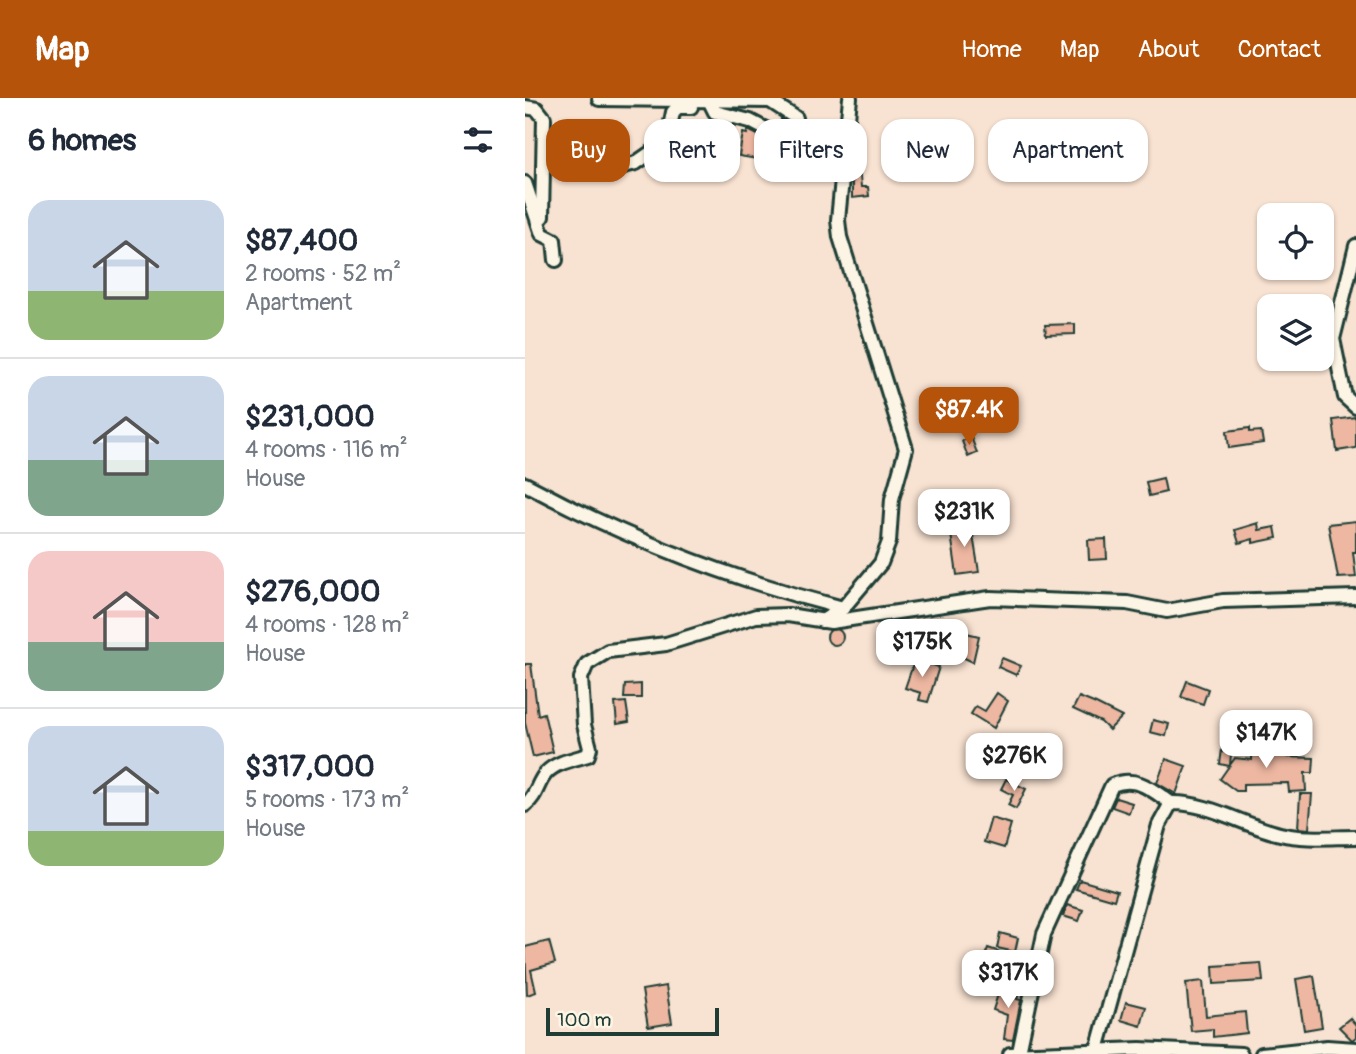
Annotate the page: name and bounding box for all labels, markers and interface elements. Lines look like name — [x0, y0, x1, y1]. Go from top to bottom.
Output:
text: Map — [35, 29, 90, 70]
text: Home — [961, 35, 1022, 64]
text: Map — [1060, 35, 1100, 64]
text: About — [1138, 35, 1200, 64]
text: Contact — [1238, 35, 1321, 64]
chip: Buy — [546, 119, 630, 182]
chip: Rent — [644, 119, 740, 182]
chip: Filters — [754, 119, 867, 182]
chip: New — [881, 119, 974, 182]
chip: Apartment — [988, 119, 1148, 182]
icon: filters — [459, 121, 497, 159]
text: 6 homes — [28, 122, 136, 159]
map controls — [1257, 203, 1334, 371]
button: locate — [1257, 203, 1334, 280]
text: $87,400 — [245, 222, 358, 259]
icon: home — [84, 228, 168, 312]
text: 2 rooms · 52 m² — [245, 259, 401, 288]
text: Apartment — [245, 288, 352, 317]
button: layers — [1257, 294, 1334, 371]
pin: $87.4K — [912, 388, 1026, 447]
text: $87.4K — [935, 395, 1003, 424]
text: $231,000 — [245, 398, 375, 435]
icon: home — [84, 404, 168, 488]
text: 4 rooms · 116 m² — [245, 435, 408, 464]
text: House — [245, 464, 305, 493]
pin: $231K — [915, 490, 1013, 549]
text: $231K — [934, 497, 994, 526]
text: $276,000 — [245, 573, 380, 610]
icon: home — [84, 579, 168, 663]
text: 4 rooms · 128 m² — [245, 610, 410, 639]
pin: $175K — [873, 620, 971, 679]
text: $175K — [892, 627, 952, 656]
text: House — [245, 639, 305, 668]
pin: $147K — [1217, 710, 1315, 770]
text: $147K — [1236, 718, 1296, 747]
pin: $276K — [965, 734, 1063, 793]
text: $276K — [982, 741, 1046, 770]
text: $317,000 — [245, 748, 375, 785]
icon: home — [84, 754, 168, 838]
text: 5 rooms · 173 m² — [245, 785, 409, 814]
text: House — [245, 814, 305, 843]
pin: $317K — [959, 950, 1057, 1010]
text: $317K — [978, 958, 1038, 987]
scale bar — [546, 1005, 719, 1037]
text: 100 m — [557, 1008, 611, 1032]

